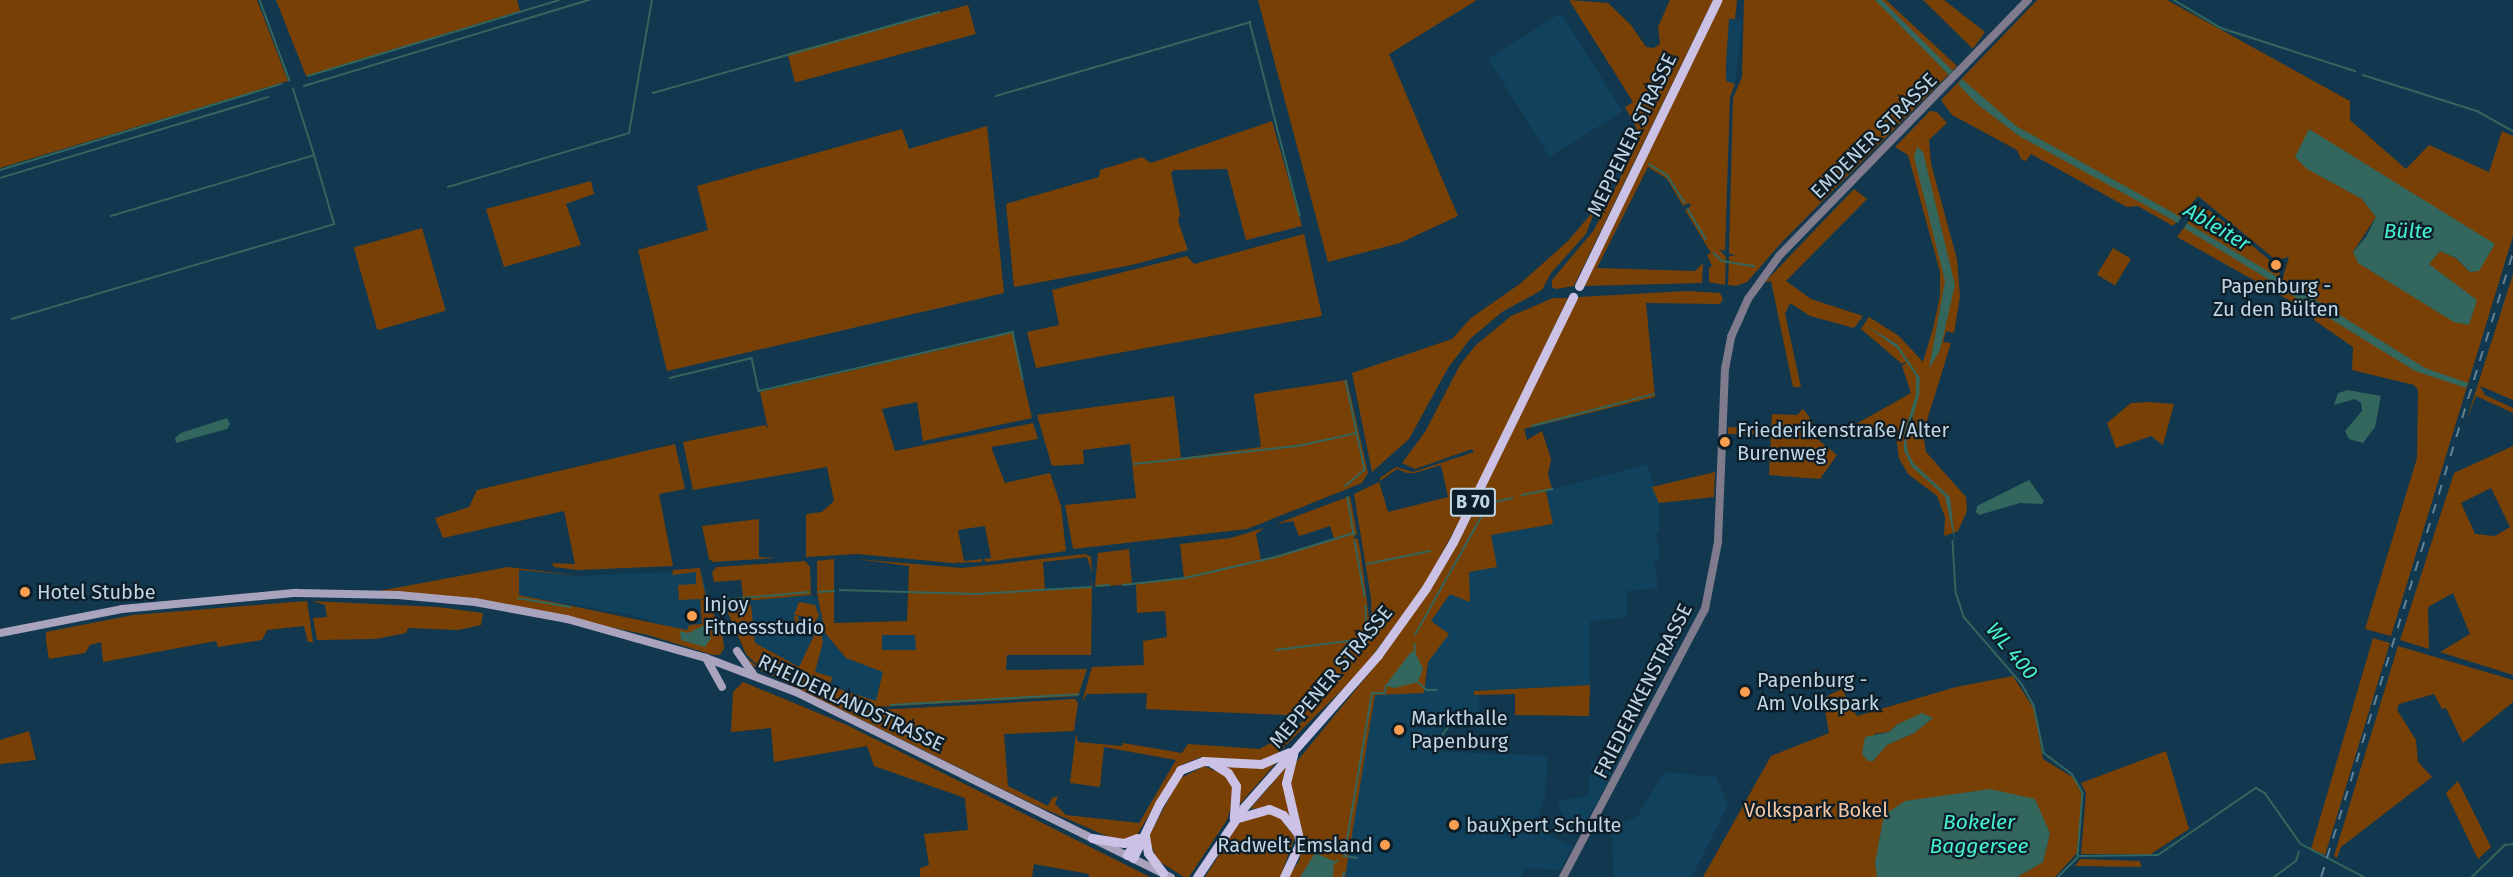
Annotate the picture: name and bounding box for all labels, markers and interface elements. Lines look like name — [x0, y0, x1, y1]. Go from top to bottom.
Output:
street label: MEPPENER STRASSE — [1582, 49, 1682, 221]
street label: EMDENER STRASSE — [1806, 68, 1942, 204]
water label: Ableiter — [2179, 197, 2255, 257]
water label: Bülte — [2384, 218, 2432, 244]
marker: Papenburg - Zu den Bülten — [2269, 258, 2283, 272]
place label: Papenburg - Zu den Bülten — [2213, 274, 2339, 321]
place label: Friederikenstraße/Alter Burenweg — [1737, 418, 1949, 465]
marker: Friederikenstraße/Alter Burenweg — [1718, 435, 1732, 449]
road number: B 70 — [1449, 487, 1497, 517]
place label: Hotel Stubbe — [37, 580, 156, 604]
marker: Hotel Stubbe — [18, 585, 32, 599]
place label: Injoy Fitnessstudio — [704, 592, 824, 639]
street label: FRIEDERIKENSTRASSE — [1589, 600, 1697, 782]
street label: MEPPENER STRASSE — [1264, 601, 1398, 753]
marker: Injoy Fitnessstudio — [685, 609, 699, 623]
water label: WL 400 — [1981, 617, 2043, 685]
street label: RHEIDERLANDSTRASSE — [754, 649, 948, 757]
place label: Papenburg - Am Volkspark — [1757, 668, 1879, 715]
marker: Papenburg - Am Volkspark — [1738, 685, 1752, 699]
place label: Markthalle Papenburg — [1411, 706, 1508, 753]
marker: Markthalle Papenburg — [1392, 723, 1406, 737]
park label: Volkspark Bokel — [1744, 798, 1888, 822]
water label: Bokeler Baggersee — [1930, 809, 2028, 859]
place label: bauXpert Schulte — [1466, 813, 1622, 837]
marker: bauXpert Schulte — [1447, 818, 1461, 832]
place label: Radwelt Emsland — [1217, 833, 1373, 857]
marker: Radwelt Emsland — [1378, 838, 1392, 852]

